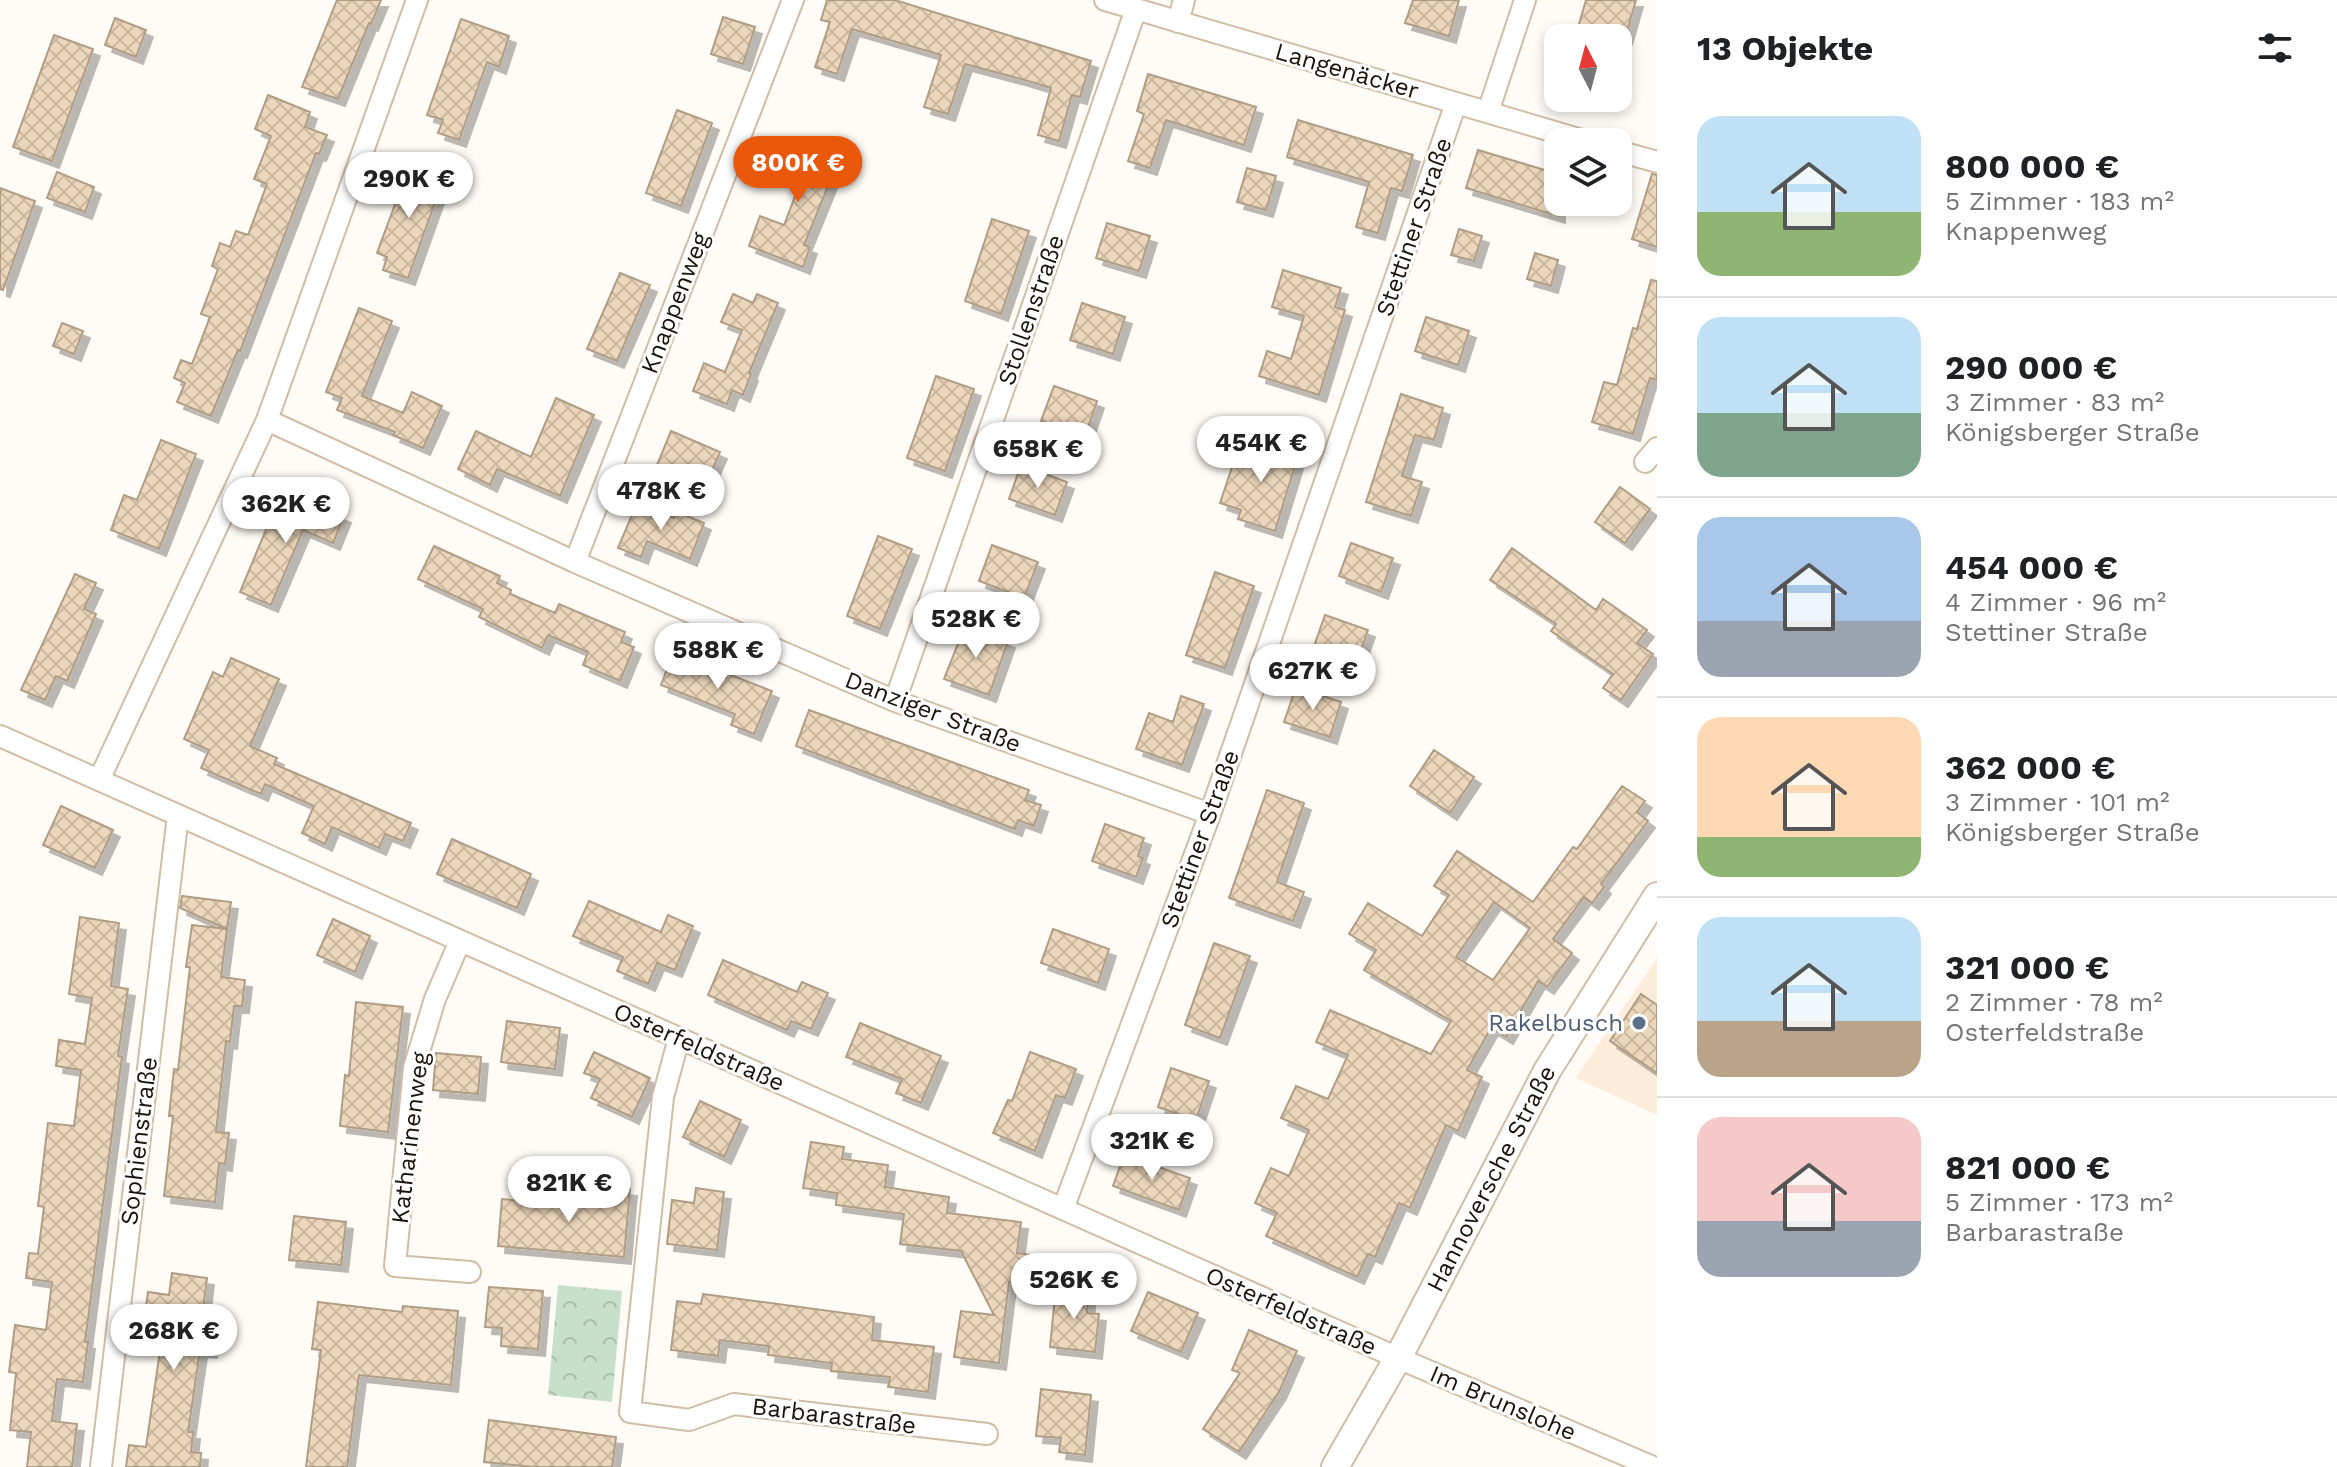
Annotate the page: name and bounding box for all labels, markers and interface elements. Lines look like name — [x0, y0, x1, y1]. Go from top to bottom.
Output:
north arrow — [1544, 24, 1632, 112]
map controls — [1544, 24, 1632, 216]
icon: filters — [2253, 26, 2297, 70]
text: 13 Objekte — [1697, 28, 1873, 68]
street label: Langenäcker — [1272, 37, 1422, 105]
button: layers — [1544, 128, 1632, 216]
street label: Stettiner Straße — [1370, 134, 1458, 320]
pin: 800K € — [733, 136, 863, 204]
text: 800 000 € — [1945, 146, 2119, 186]
text: 800K € — [751, 147, 845, 177]
icon: home — [1761, 148, 1857, 244]
pin: 290K € — [344, 152, 474, 220]
text: 290K € — [363, 163, 455, 193]
text: 5 Zimmer · 183 m² — [1945, 186, 2174, 216]
text: Knappenweg — [1945, 216, 2107, 246]
street label: Knappenweg — [635, 228, 715, 378]
street label: Stollenstraße — [992, 231, 1070, 389]
text: 290 000 € — [1945, 347, 2117, 387]
icon: home — [1761, 349, 1857, 445]
text: 3 Zimmer · 83 m² — [1945, 387, 2164, 417]
pin: 454K € — [1196, 416, 1326, 484]
text: Königsberger Straße — [1945, 417, 2200, 447]
pin: 658K € — [973, 422, 1103, 490]
text: 454K € — [1215, 427, 1307, 457]
text: 658K € — [992, 433, 1084, 463]
pin: 478K € — [596, 464, 726, 532]
text: 478K € — [616, 475, 706, 505]
pin: 362K € — [221, 477, 351, 545]
text: 362K € — [241, 488, 331, 518]
text: 454 000 € — [1945, 547, 2118, 587]
icon: home — [1761, 549, 1857, 645]
text: 4 Zimmer · 96 m² — [1945, 587, 2166, 617]
pin: 528K € — [911, 592, 1041, 660]
text: 528K € — [931, 603, 1021, 633]
text: Stettiner Straße — [1945, 617, 2148, 647]
pin: 588K € — [653, 623, 783, 691]
text: 588K € — [672, 634, 764, 664]
pin: 627K € — [1248, 644, 1378, 712]
text: 627K € — [1268, 655, 1358, 685]
street label: Danziger Straße — [841, 666, 1025, 758]
street label: Stettiner Straße — [1155, 746, 1245, 932]
text: 362 000 € — [1945, 747, 2115, 787]
icon: home — [1761, 749, 1857, 845]
text: 3 Zimmer · 101 m² — [1945, 787, 2170, 817]
text: Königsberger Straße — [1945, 817, 2200, 847]
text: 321 000 € — [1945, 947, 2109, 987]
icon: home — [1761, 949, 1857, 1045]
text: 2 Zimmer · 78 m² — [1945, 987, 2163, 1017]
street label: Osterfeldstraße — [609, 997, 789, 1097]
place label: Rakelbusch — [1488, 1009, 1623, 1037]
marker: Rakelbusch — [1630, 1014, 1648, 1032]
text: Osterfeldstraße — [1945, 1017, 2144, 1047]
street label: Katharinenweg — [386, 1050, 434, 1225]
street label: Sophienstraße — [115, 1055, 163, 1227]
street label: Hannoversche Straße — [1421, 1061, 1561, 1296]
pin: 321K € — [1087, 1114, 1217, 1182]
text: 321K € — [1109, 1125, 1195, 1155]
text: 821 000 € — [1945, 1147, 2110, 1187]
icon: home — [1761, 1149, 1857, 1245]
pin: 821K € — [504, 1156, 634, 1224]
text: 821K € — [526, 1167, 612, 1197]
text: 5 Zimmer · 173 m² — [1945, 1187, 2173, 1217]
text: Barbarastraße — [1945, 1217, 2124, 1247]
pin: 526K € — [1009, 1253, 1139, 1321]
street label: Osterfeldstraße — [1201, 1261, 1381, 1361]
text: 526K € — [1029, 1264, 1119, 1294]
pin: 268K € — [109, 1304, 239, 1372]
text: 268K € — [128, 1315, 220, 1345]
street label: Im Brunslohe — [1426, 1360, 1580, 1446]
street label: Barbarastraße — [750, 1392, 918, 1440]

